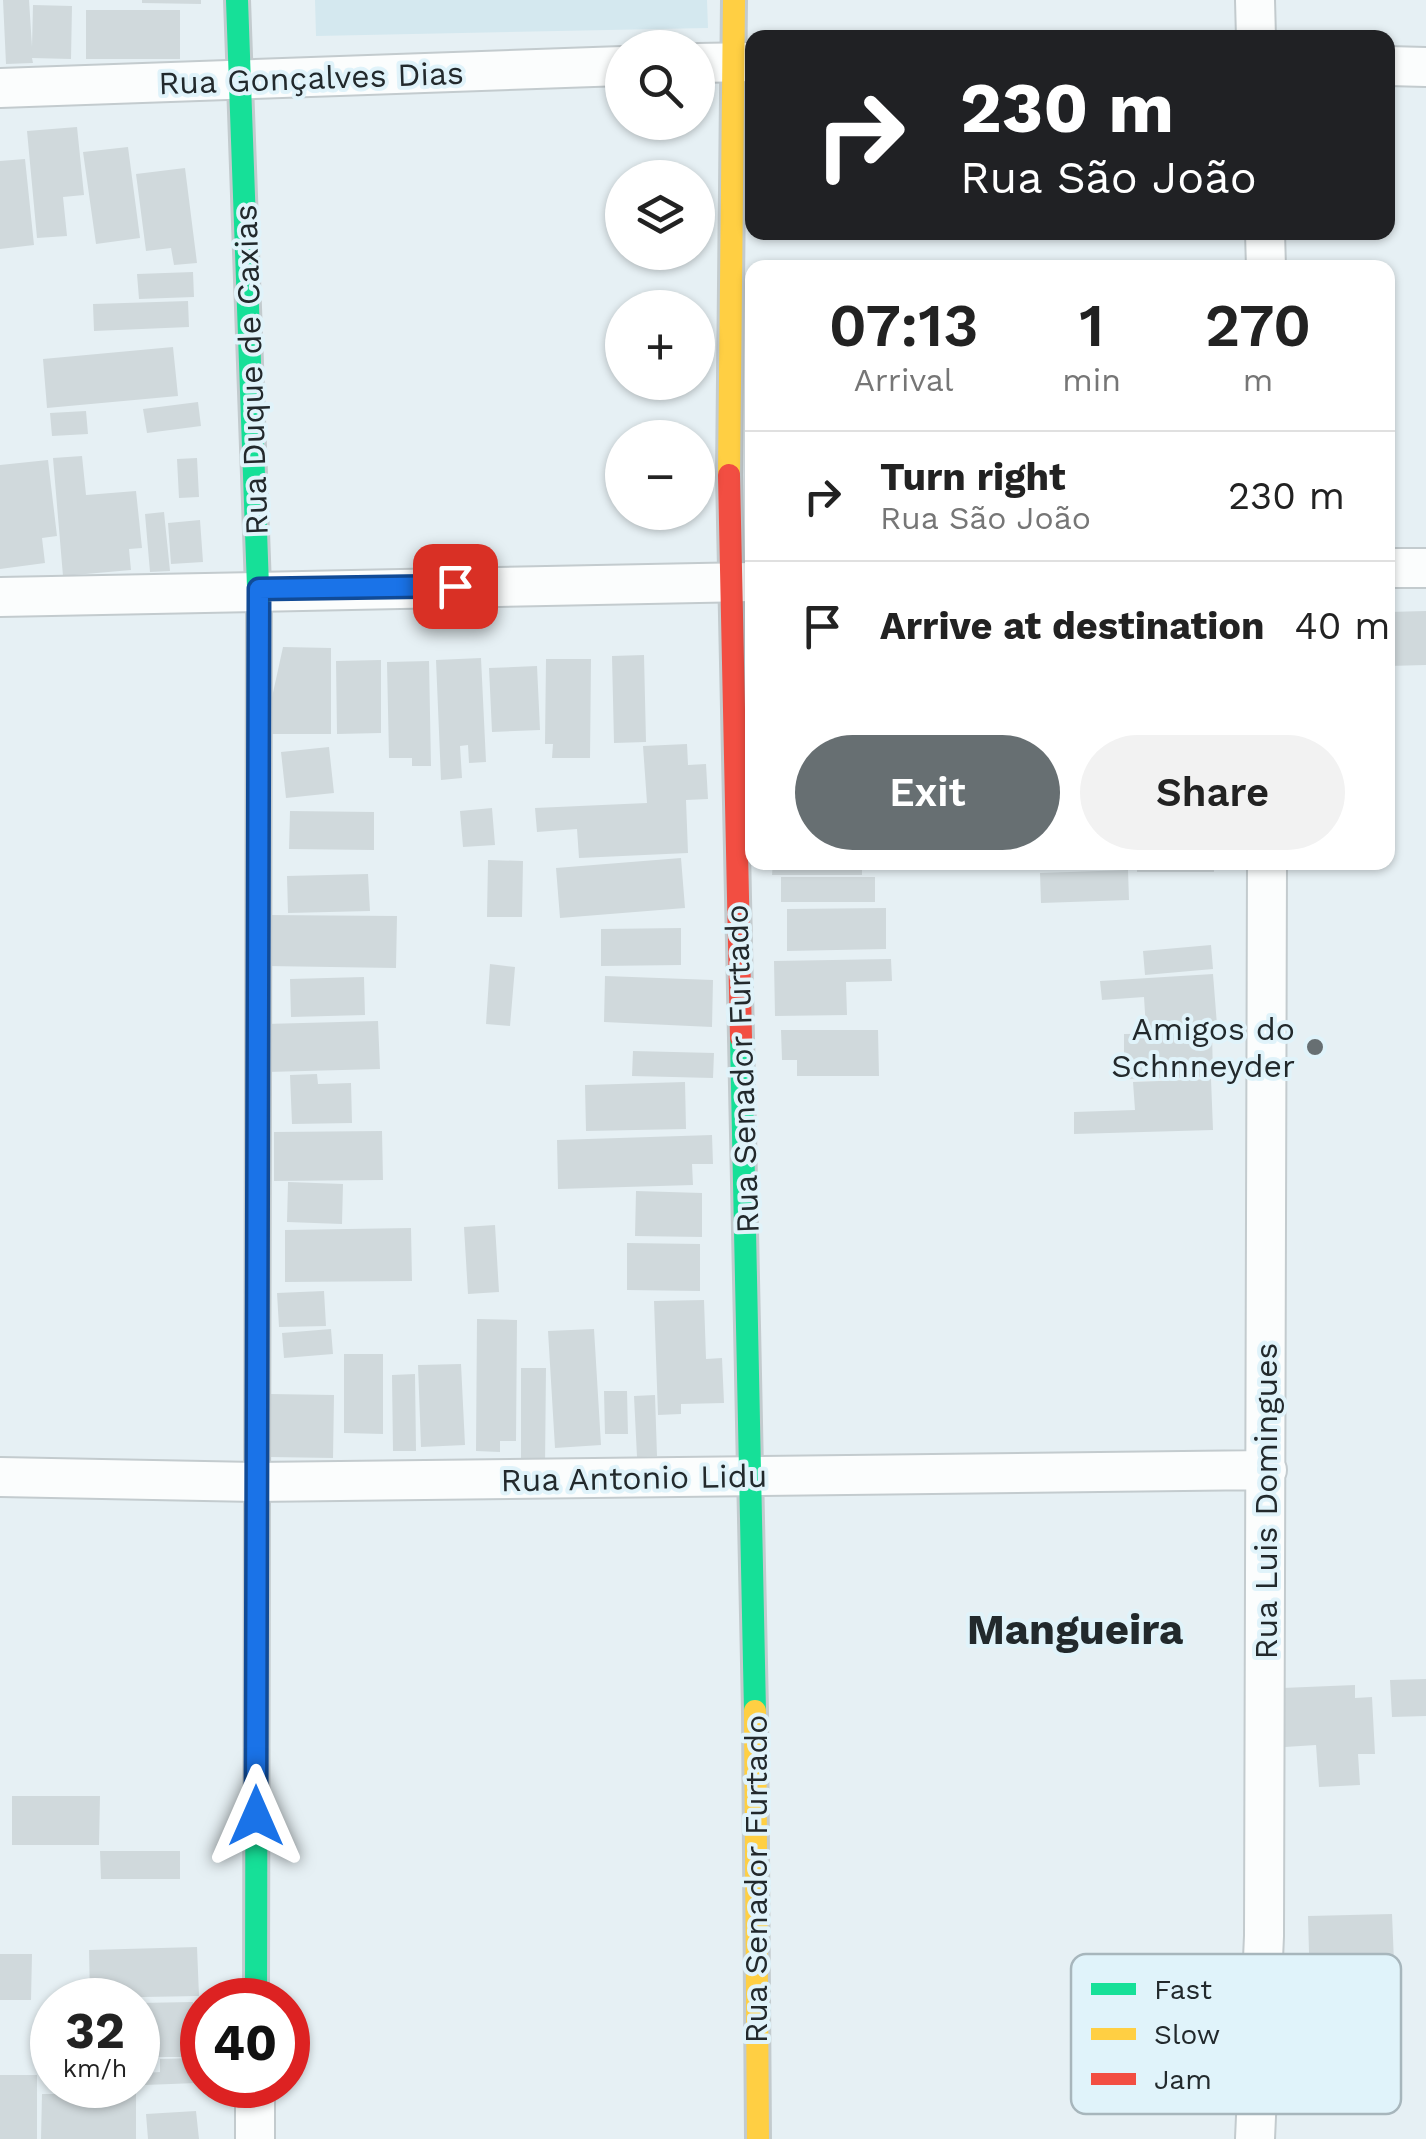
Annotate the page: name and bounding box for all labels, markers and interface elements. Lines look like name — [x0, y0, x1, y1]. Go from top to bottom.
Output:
map controls — [605, 30, 715, 530]
button: search — [605, 30, 715, 140]
street label: Rua Gonçalves Dias — [158, 54, 464, 102]
text: 230 m — [960, 67, 1174, 149]
icon: right — [795, 70, 925, 200]
text: Rua São João — [960, 151, 1257, 204]
button: layers — [605, 160, 715, 270]
street label: Rua Duque de Caxias — [226, 204, 276, 536]
button: + — [605, 290, 715, 400]
text: 07:13 — [829, 290, 979, 361]
text: 1 — [1079, 290, 1104, 361]
text: 270 — [1205, 290, 1311, 361]
text: Arrival — [854, 361, 954, 399]
text: min — [1062, 361, 1121, 399]
text: m — [1243, 361, 1273, 399]
button: − — [605, 420, 715, 530]
text: Turn right — [880, 455, 1066, 499]
icon: right — [795, 469, 850, 524]
text: 230 m — [1228, 474, 1345, 518]
text: Rua São João — [880, 499, 1091, 537]
pin — [413, 544, 498, 629]
icon: arrive — [428, 559, 483, 614]
icon: arrive — [795, 599, 850, 654]
text: Arrive at destination — [880, 604, 1265, 648]
text: 40 m — [1295, 604, 1391, 648]
button: Exit — [795, 735, 1060, 850]
button: Share — [1080, 735, 1345, 850]
street label: Rua Senador Furtado — [717, 904, 767, 1234]
place label: Amigos do Schnneyder — [1111, 1010, 1295, 1085]
marker: Amigos do Schnneyder — [1304, 1036, 1326, 1058]
street label: Rua Luis Domingues — [1247, 1343, 1285, 1659]
street label: Rua Antonio Lidu — [500, 1457, 768, 1499]
district label: Mangueira — [967, 1605, 1184, 1654]
street label: Rua Senador Furtado — [737, 1714, 775, 2044]
position arrow — [204, 1764, 308, 1868]
legend — [1071, 1954, 1401, 2114]
text: Fast — [1154, 1973, 1212, 2006]
speed limit sign: 40 — [180, 1978, 310, 2108]
text: 32 — [65, 2001, 125, 2060]
text: Slow — [1154, 2018, 1220, 2051]
text: km/h — [63, 2054, 127, 2083]
text: Jam — [1154, 2063, 1212, 2096]

